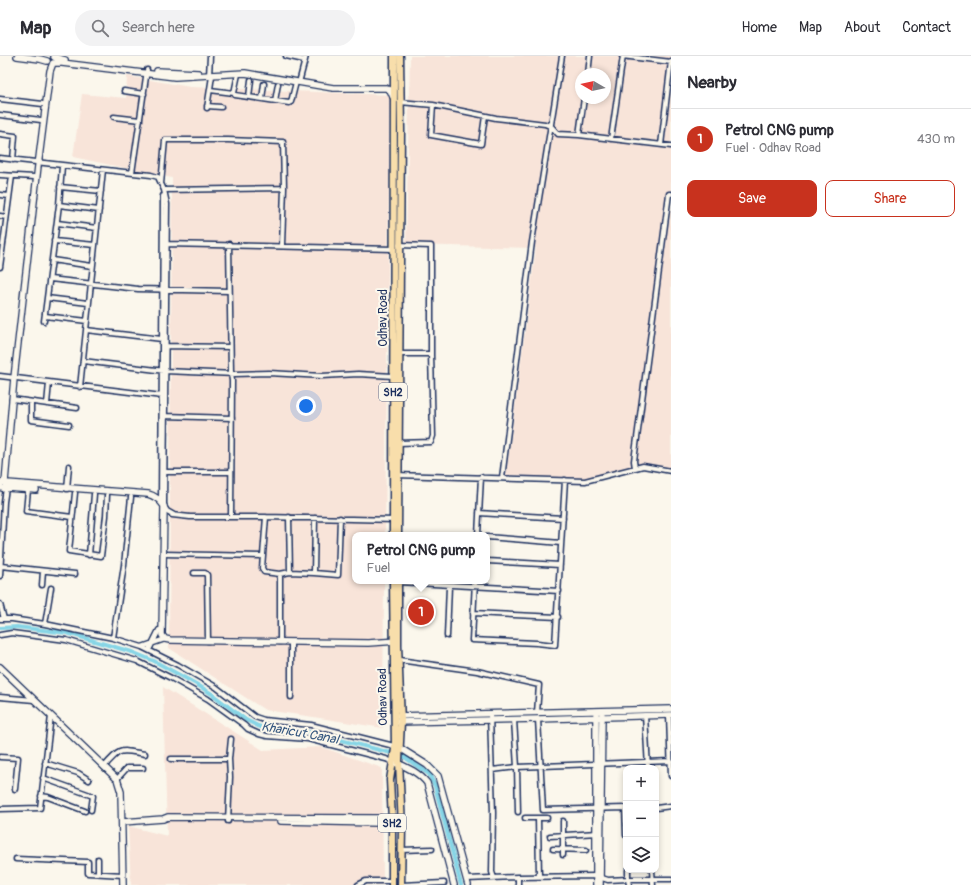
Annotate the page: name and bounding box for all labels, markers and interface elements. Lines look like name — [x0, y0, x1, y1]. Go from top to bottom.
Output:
search box — [75, 10, 355, 46]
text: Map — [20, 16, 51, 40]
icon: search — [89, 17, 111, 39]
text: Search here — [121, 18, 195, 37]
text: Home — [742, 19, 777, 36]
text: Map — [799, 19, 822, 36]
text: About — [844, 19, 880, 36]
text: Contact — [902, 19, 951, 36]
north arrow — [575, 68, 611, 104]
text: Nearby — [687, 72, 736, 93]
text: Petrol CNG pump — [725, 121, 834, 140]
text: 1 — [697, 131, 703, 147]
text: 430 m — [917, 131, 955, 147]
text: Fuel · Odhav Road — [725, 140, 821, 156]
button: Save — [687, 180, 817, 217]
button: Share — [825, 180, 955, 217]
street label: Odhav Road — [376, 289, 391, 347]
road number: SH2 — [379, 383, 407, 401]
your location — [296, 396, 316, 416]
popup — [352, 532, 490, 584]
text: Petrol CNG pump — [367, 541, 475, 560]
text: Fuel — [367, 560, 390, 576]
pin: 1 — [408, 597, 434, 627]
street label: Odhav Road — [375, 668, 391, 726]
water label: Kharicut Canal — [260, 718, 342, 748]
map controls — [623, 765, 659, 873]
button: + — [623, 765, 659, 801]
button: − — [623, 801, 659, 837]
road number: SH2 — [378, 814, 406, 832]
button: layers — [623, 837, 659, 873]

